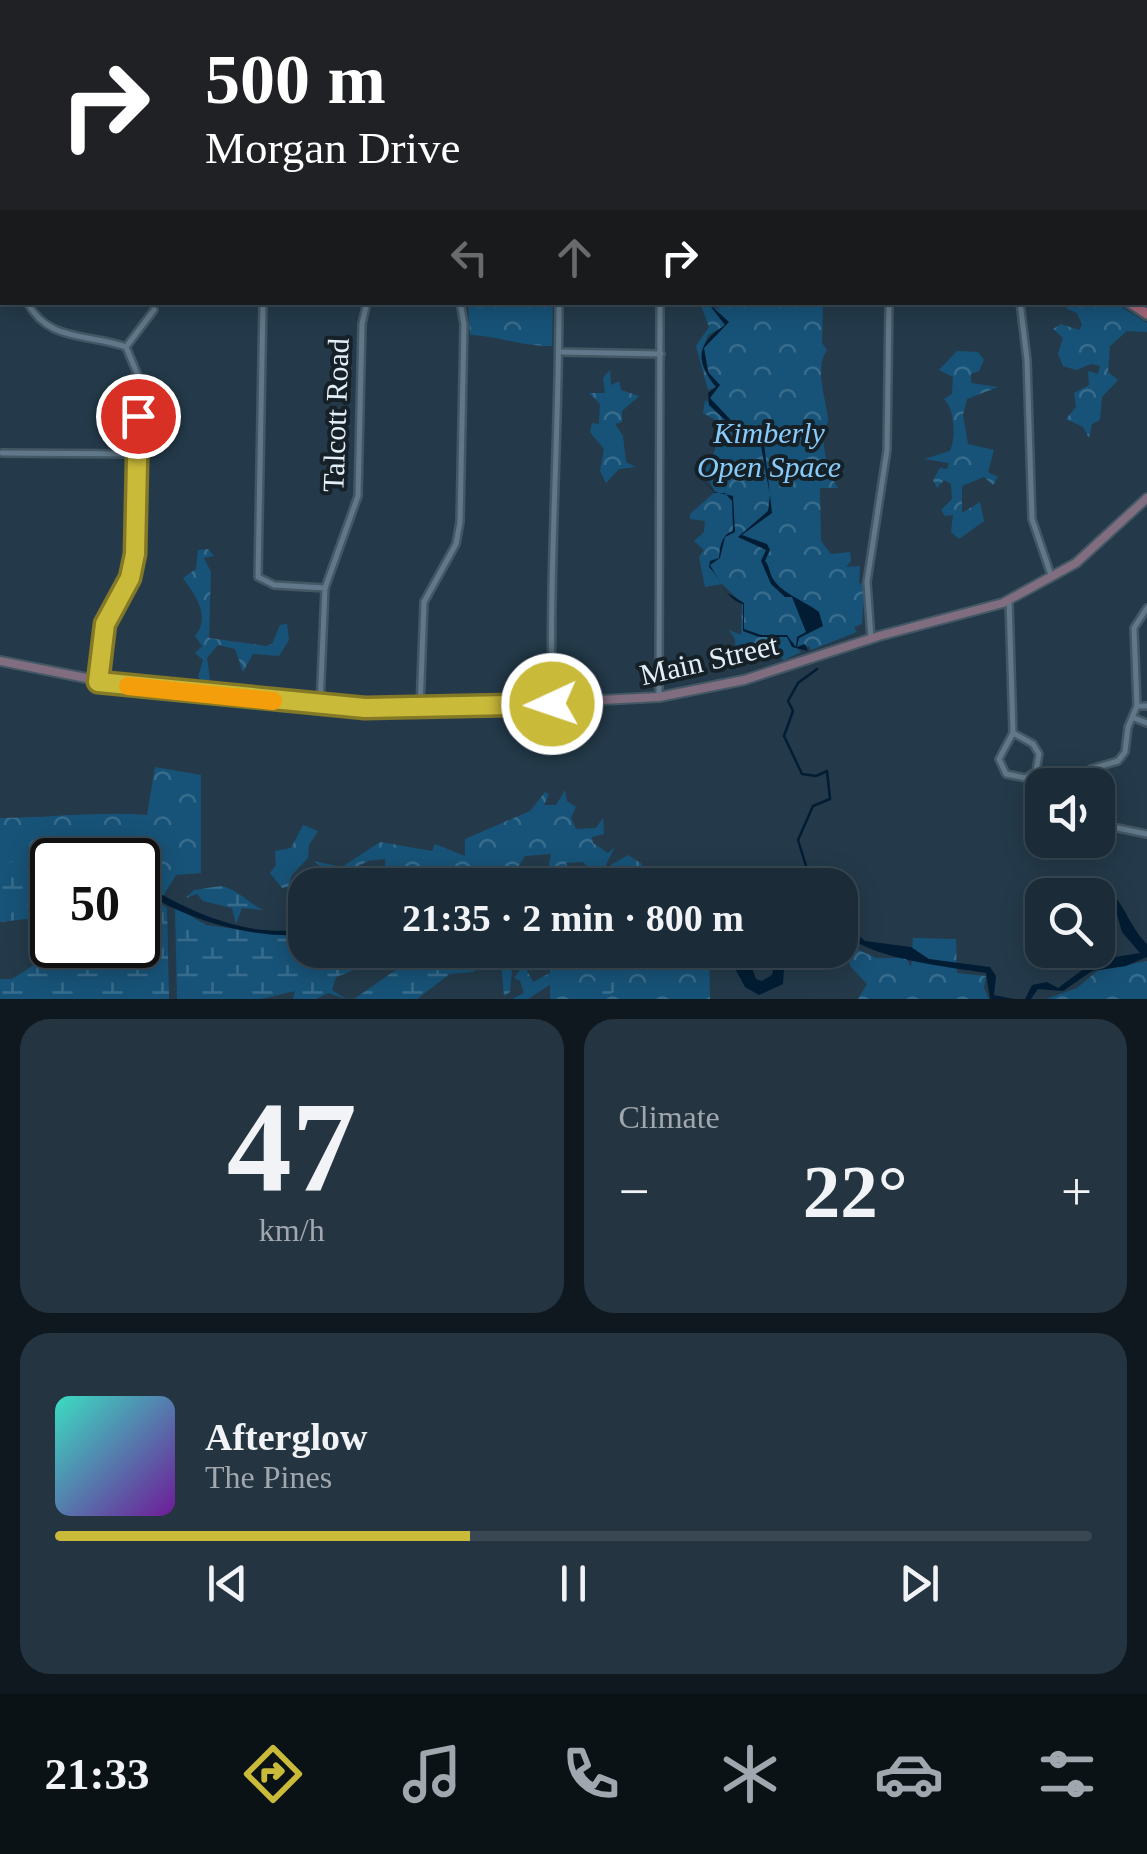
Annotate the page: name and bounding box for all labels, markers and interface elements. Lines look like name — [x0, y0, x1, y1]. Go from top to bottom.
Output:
icon: right — [40, 40, 170, 170]
text: 500 m — [205, 41, 386, 118]
text: Morgan Drive — [205, 123, 460, 173]
icon: left — [442, 230, 497, 285]
icon: ahead — [547, 230, 602, 285]
icon: right — [652, 230, 707, 285]
street label: Talcott Road — [316, 338, 355, 492]
pin — [96, 374, 181, 459]
icon: arrive — [111, 389, 166, 444]
park label: Kimberly Open Space — [697, 416, 841, 483]
street label: Main Street — [637, 627, 782, 691]
position arrow — [500, 652, 604, 756]
map controls — [1025, 768, 1115, 968]
button: sound — [1025, 768, 1115, 858]
speed limit sign: 50 — [30, 838, 160, 968]
button: search — [1025, 878, 1115, 968]
text: 21:35 · 2 min · 800 m — [402, 897, 744, 939]
text: 47 — [227, 1075, 357, 1219]
text: Climate — [619, 1099, 720, 1135]
text: 22° — [803, 1150, 908, 1233]
text: − — [619, 1161, 650, 1222]
text: + — [1061, 1161, 1092, 1222]
text: km/h — [259, 1212, 325, 1248]
text: Afterglow — [205, 1416, 367, 1458]
text: The Pines — [205, 1459, 332, 1495]
icon: previous — [200, 1556, 255, 1611]
icon: pause — [546, 1556, 601, 1611]
icon: next — [892, 1556, 947, 1611]
icon: directions — [238, 1739, 308, 1809]
icon: music — [397, 1739, 467, 1809]
icon: phone — [556, 1739, 626, 1809]
icon: climate — [715, 1739, 785, 1809]
icon: car — [874, 1739, 944, 1809]
icon: filters — [1032, 1739, 1102, 1809]
text: 21:33 — [44, 1749, 149, 1799]

